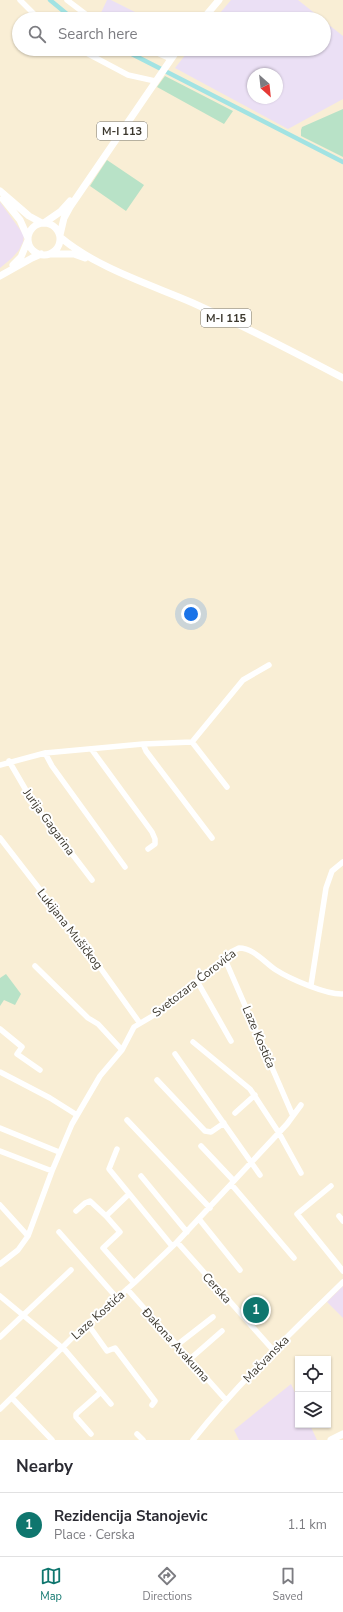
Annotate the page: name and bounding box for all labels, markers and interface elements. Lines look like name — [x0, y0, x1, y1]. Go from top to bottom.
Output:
search box — [12, 12, 331, 56]
icon: search — [26, 23, 48, 45]
text: Search here — [58, 24, 138, 44]
north arrow — [247, 68, 283, 104]
road number: M-I 113 — [97, 122, 147, 140]
road number: M-I 115 — [201, 309, 251, 327]
your location — [181, 604, 201, 624]
street label: Jurija Gagarina — [19, 785, 79, 859]
street label: Lukijana Mušičkog — [34, 885, 106, 973]
street label: Svetozara Ćorovića — [149, 945, 239, 1021]
street label: Laze Kostića — [239, 1003, 279, 1071]
street label: Cerska — [199, 1269, 235, 1307]
street label: Laze Kostića — [68, 1287, 128, 1343]
pin: 1 — [243, 1295, 269, 1325]
street label: Đakona Avakuma — [138, 1304, 213, 1385]
street label: Mačvanska — [240, 1332, 292, 1386]
map controls — [295, 1356, 331, 1428]
button: locate — [295, 1356, 331, 1392]
button: layers — [295, 1392, 331, 1428]
text: Nearby — [16, 1455, 73, 1478]
text: Rezidencija Stanojevic — [54, 1506, 207, 1526]
text: 1 — [25, 1516, 33, 1534]
text: 1.1 km — [287, 1516, 327, 1534]
text: Place · Cerska — [54, 1526, 135, 1544]
tab: Map — [40, 1565, 62, 1604]
tab: Directions — [142, 1565, 192, 1604]
tab: Saved — [272, 1565, 303, 1604]

